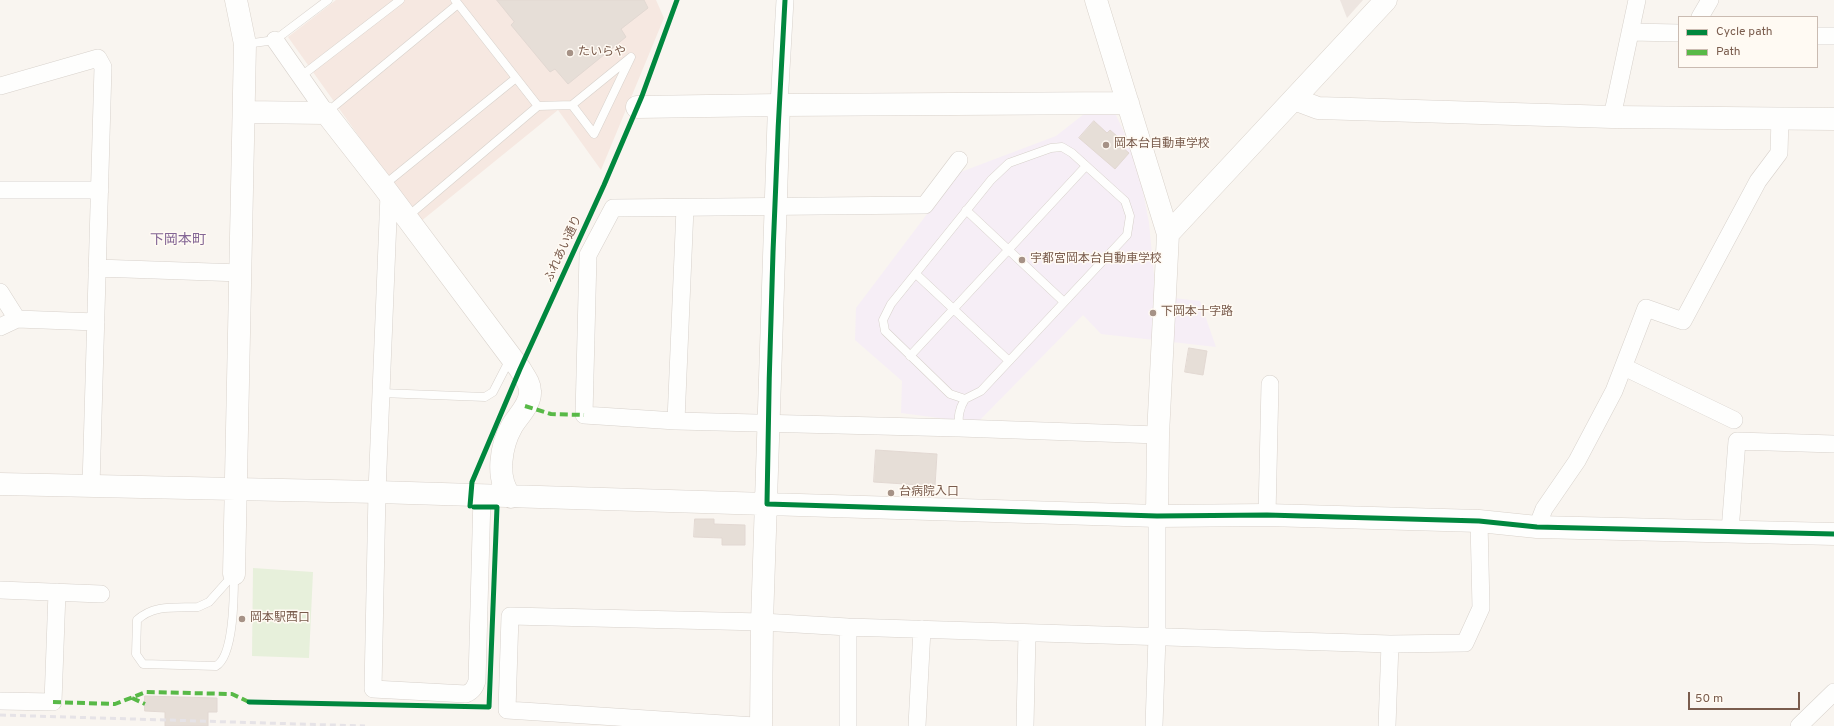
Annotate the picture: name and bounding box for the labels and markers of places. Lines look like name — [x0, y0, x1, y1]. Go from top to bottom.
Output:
place label: たいらや — [578, 46, 626, 60]
marker: たいらや — [565, 48, 575, 58]
place label: 岡本台自動車学校 — [1114, 138, 1210, 152]
marker: 岡本台自動車学校 — [1101, 140, 1111, 150]
place label: 宇都宮岡本台自動車学校 — [1030, 253, 1162, 267]
marker: 宇都宮岡本台自動車学校 — [1017, 255, 1027, 265]
place label: 下岡本十字路 — [1161, 306, 1233, 320]
marker: 下岡本十字路 — [1148, 308, 1158, 318]
place label: 台病院入口 — [899, 486, 959, 500]
marker: 台病院入口 — [886, 488, 896, 498]
place label: 岡本駅西口 — [250, 612, 310, 626]
marker: 岡本駅西口 — [237, 614, 247, 624]

